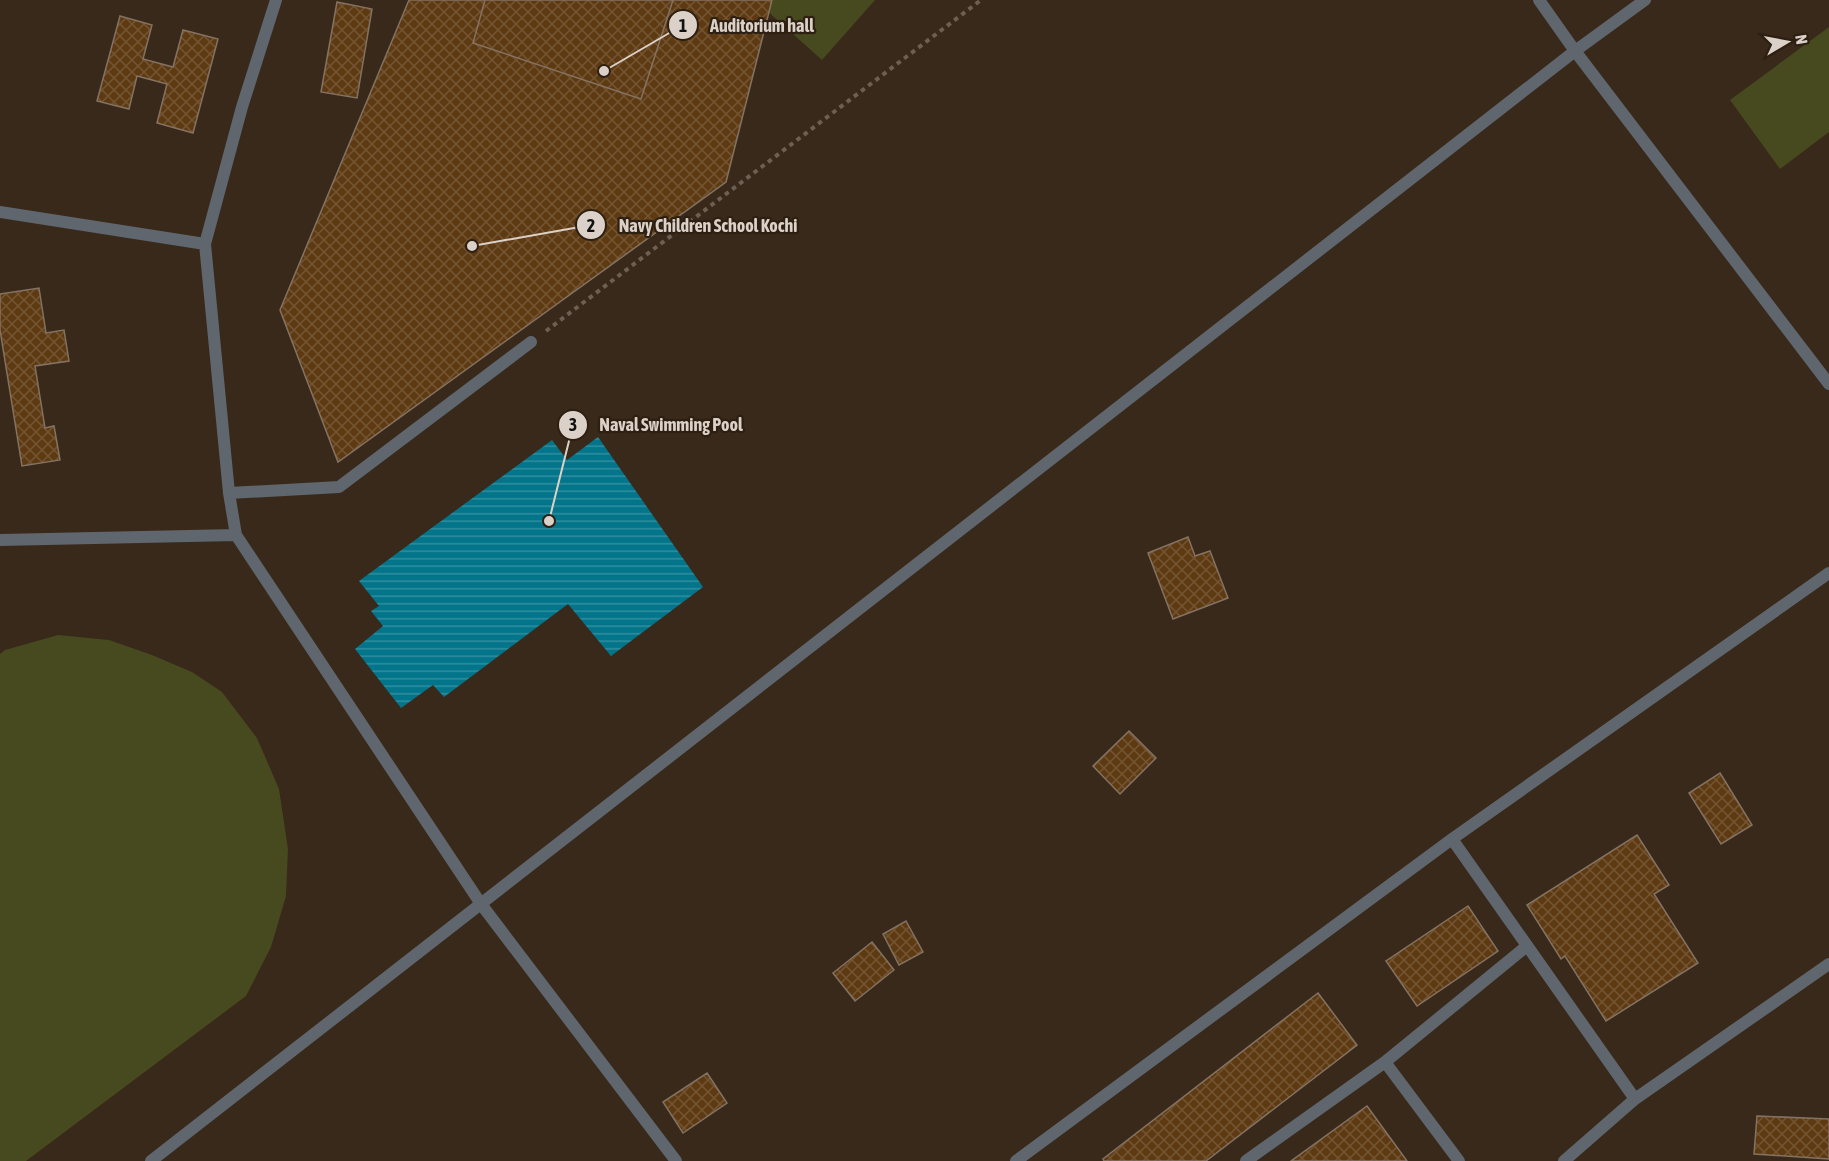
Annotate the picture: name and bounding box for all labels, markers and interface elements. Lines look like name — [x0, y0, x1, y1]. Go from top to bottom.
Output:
callout: Auditorium hall — [668, 7, 826, 43]
north arrow — [1757, 12, 1817, 72]
text: 1 — [679, 15, 687, 36]
text: Auditorium hall — [709, 15, 814, 36]
text: N — [1792, 33, 1811, 46]
callout: Navy Children School Kochi — [576, 207, 809, 243]
text: 2 — [587, 215, 595, 236]
text: Navy Children School Kochi — [619, 215, 797, 236]
callout: Naval Swimming Pool — [558, 407, 755, 443]
text: 3 — [569, 414, 577, 435]
text: Naval Swimming Pool — [599, 414, 743, 435]

